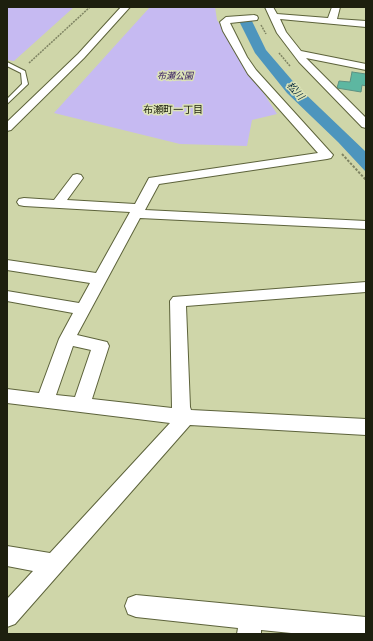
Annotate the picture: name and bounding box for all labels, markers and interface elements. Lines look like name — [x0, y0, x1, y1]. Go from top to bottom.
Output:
park label: 布瀬公園 — [157, 71, 193, 81]
water label: 松川 — [284, 80, 306, 102]
district label: 布瀬町一丁目 — [143, 104, 203, 116]

